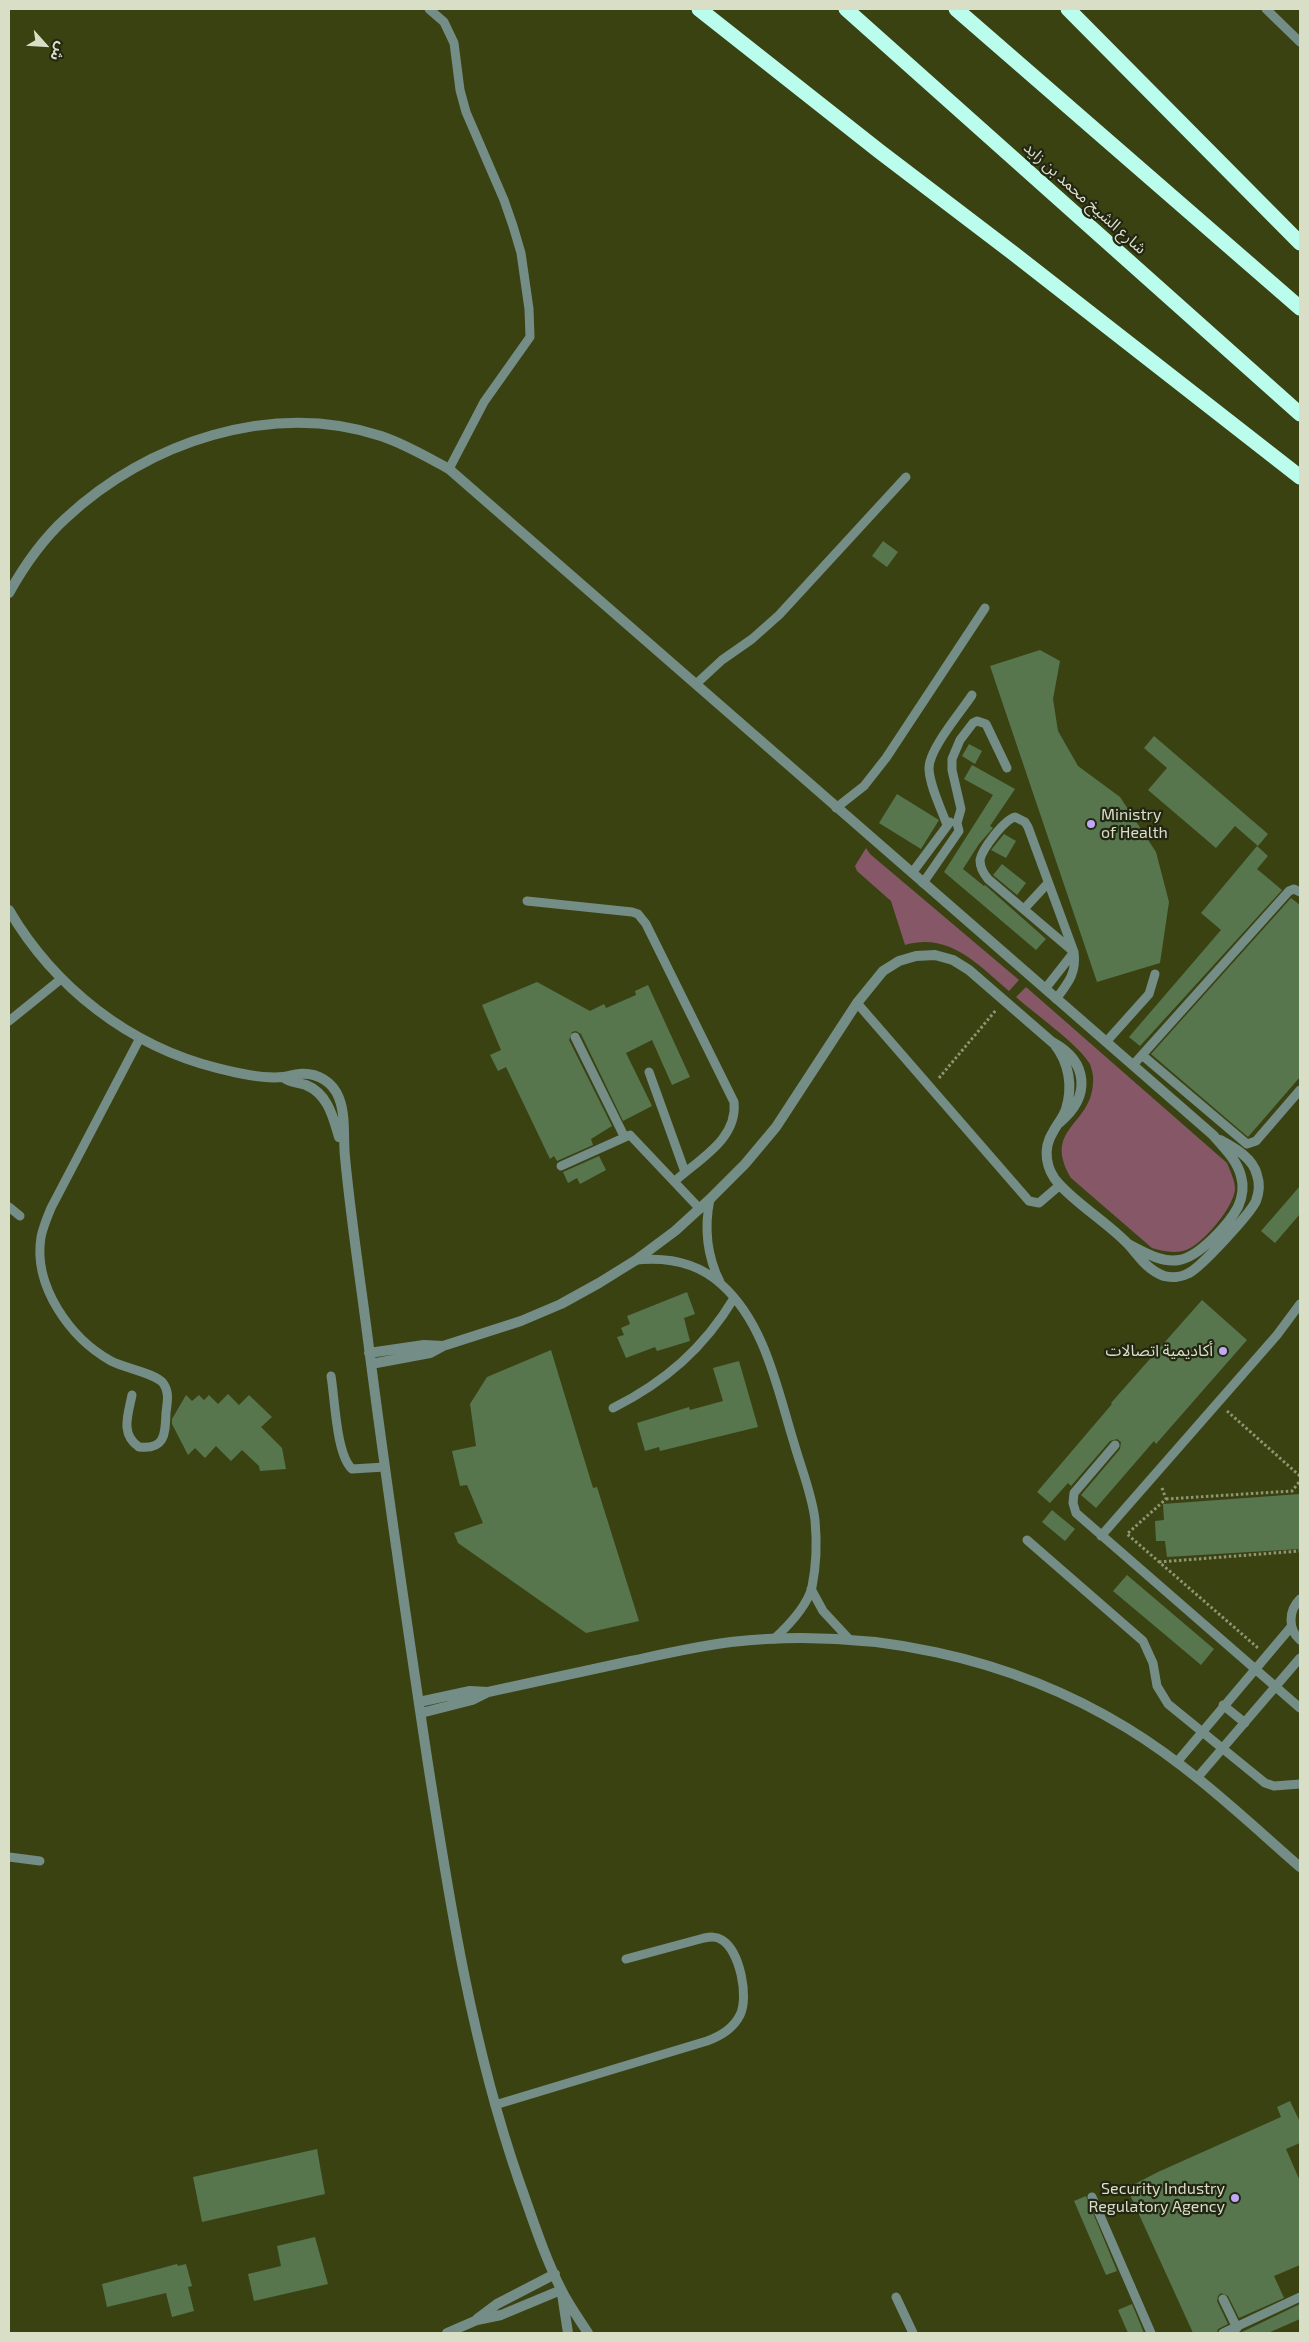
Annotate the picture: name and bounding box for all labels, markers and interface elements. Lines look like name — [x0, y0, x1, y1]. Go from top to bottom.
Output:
north arrow — [20, 20, 70, 70]
text: ش — [47, 39, 71, 64]
street label: شارع الشيخ محمد بن زايد — [1020, 138, 1150, 258]
place label: Ministry of Health — [1101, 805, 1168, 843]
marker: Ministry of Health — [1085, 818, 1097, 830]
place label: أكاديمية اتصالات — [1105, 1341, 1213, 1361]
marker: أكاديمية اتصالات — [1217, 1345, 1229, 1357]
place label: Security Industry Regulatory Agency — [1088, 2179, 1225, 2217]
marker: Security Industry Regulatory Agency — [1229, 2192, 1241, 2204]

